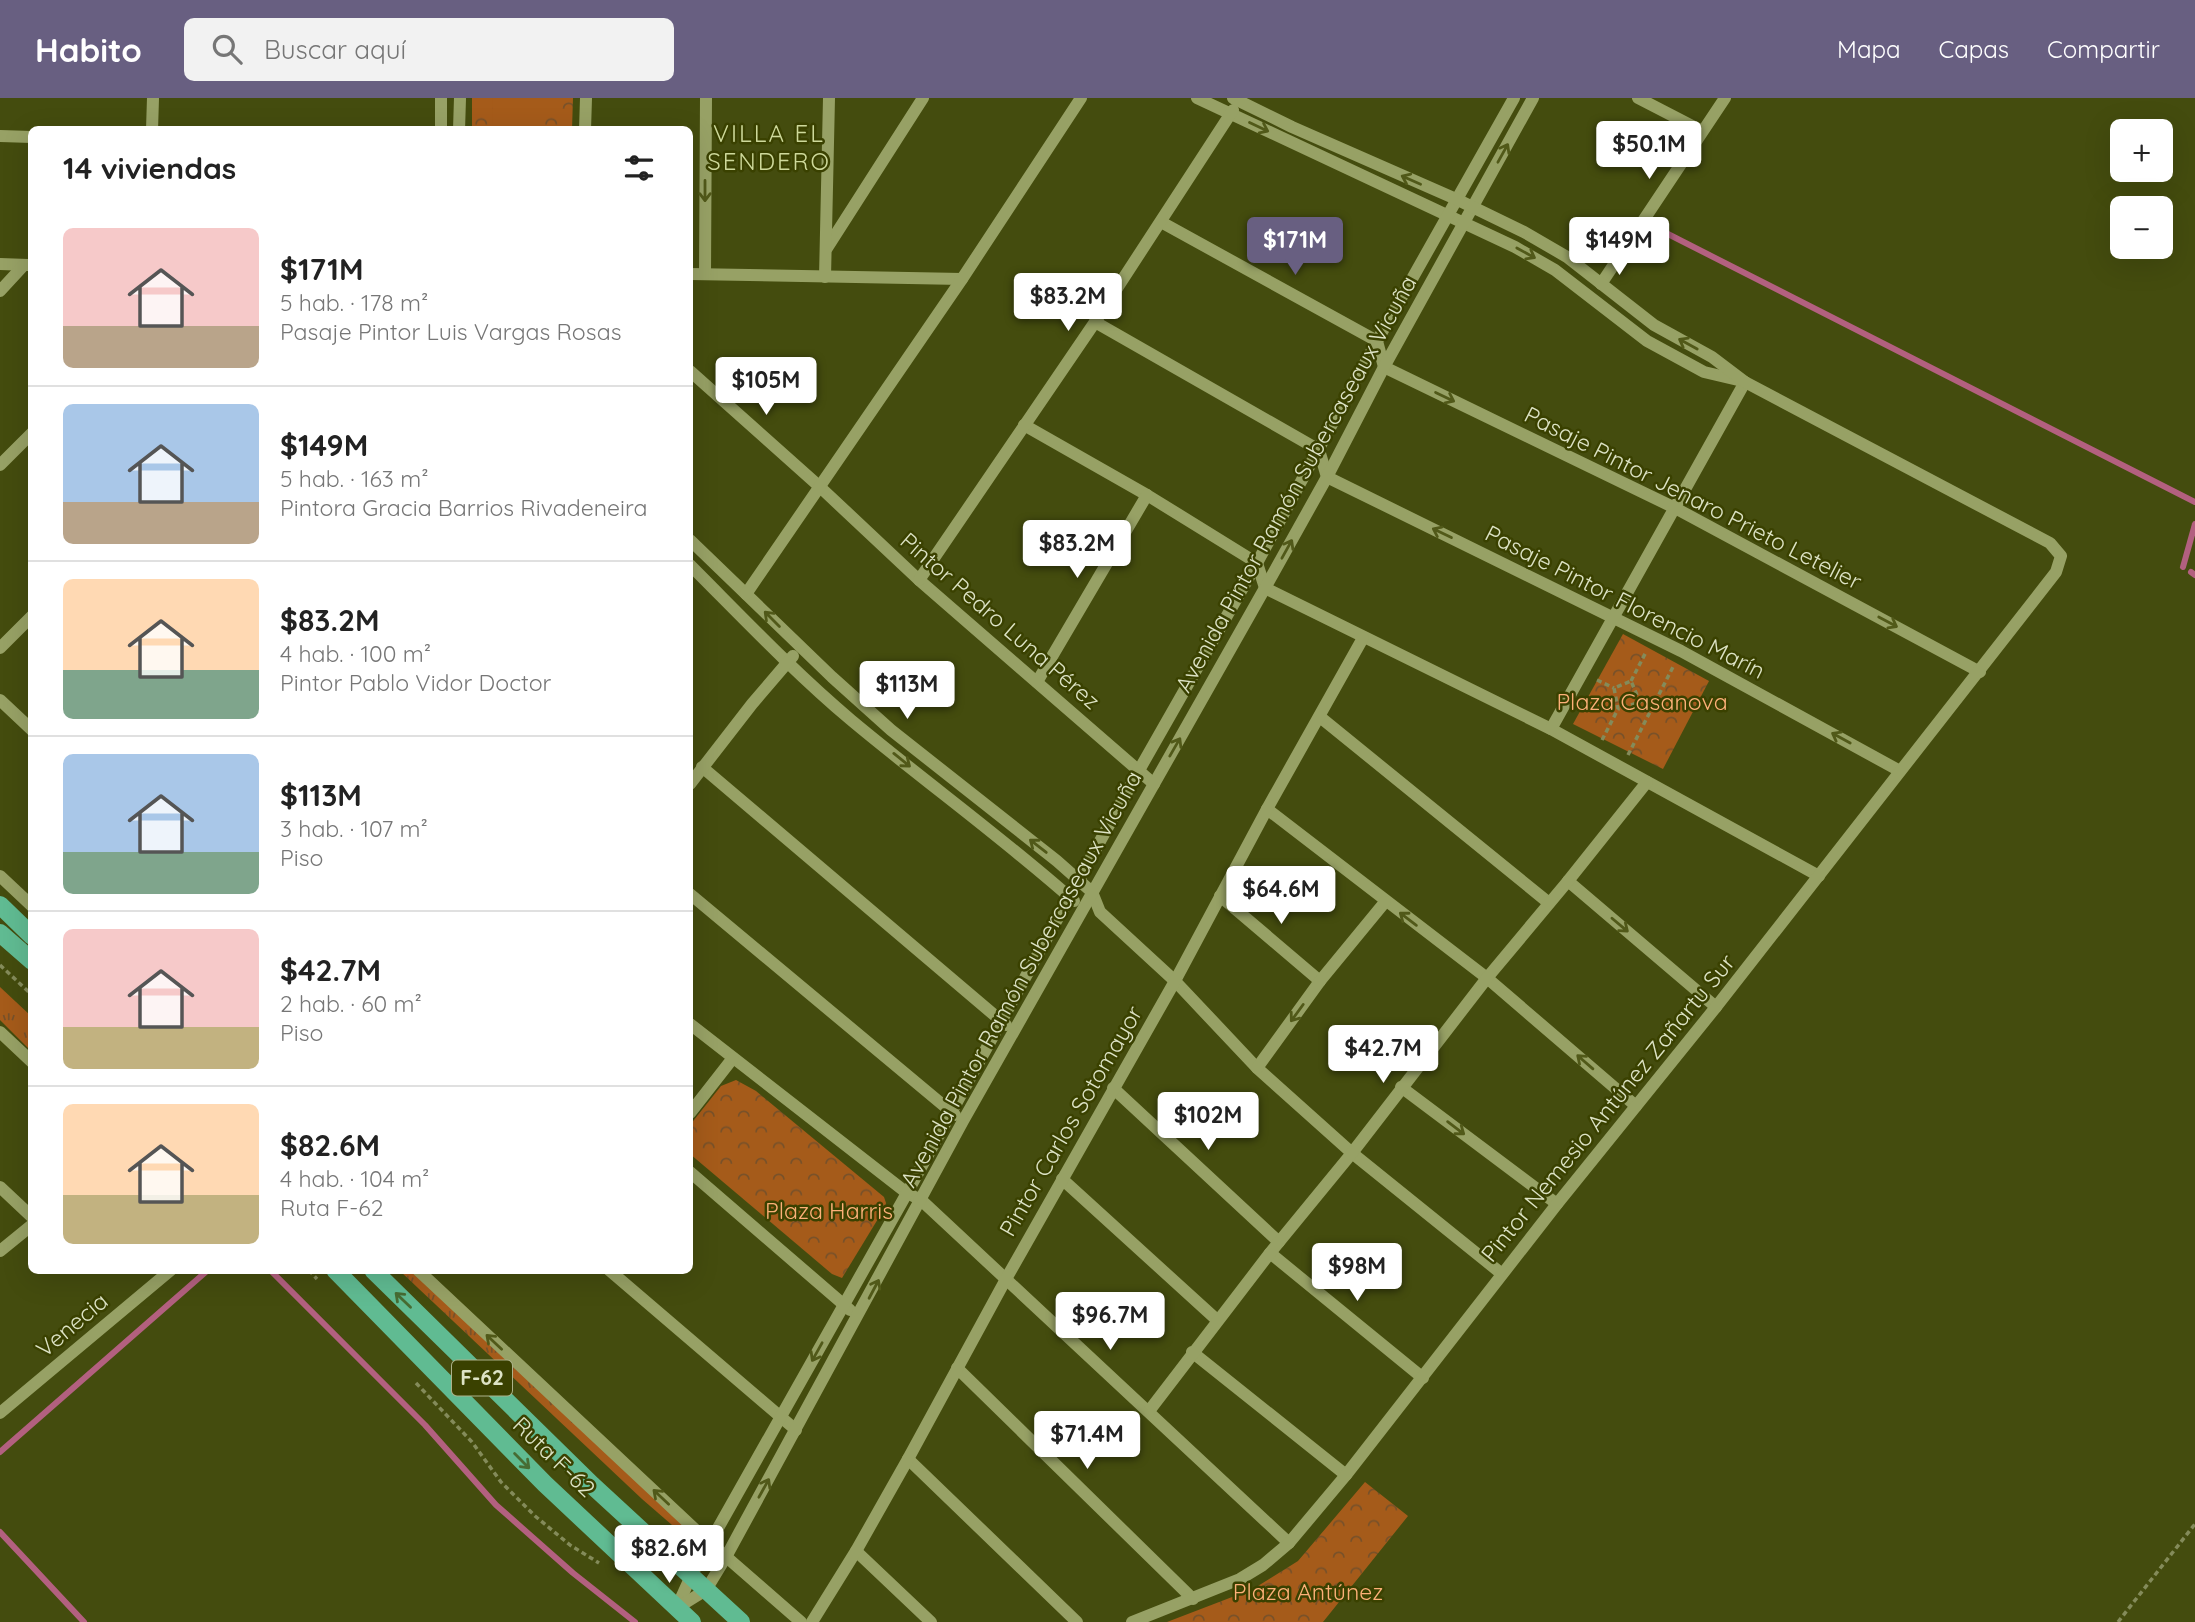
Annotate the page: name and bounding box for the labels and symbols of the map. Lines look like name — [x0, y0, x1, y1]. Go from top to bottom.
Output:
district label: VILLA EL SENDERO — [707, 118, 831, 176]
one-way arrow — [1248, 121, 1269, 134]
pin: $50.1M — [1592, 122, 1706, 181]
one-way arrow — [1497, 143, 1510, 164]
one-way arrow — [1401, 173, 1422, 186]
one-way arrow — [698, 179, 712, 202]
pin: $171M — [1246, 218, 1344, 277]
pin: $149M — [1570, 218, 1668, 277]
one-way arrow — [1515, 247, 1536, 260]
street label: Avenida Pintor Ramón Subercaseaux Vicuña — [1168, 270, 1423, 697]
pin: $83.2M — [1011, 274, 1125, 333]
one-way arrow — [1679, 336, 1699, 350]
pin: $105M — [717, 358, 815, 417]
one-way arrow — [1434, 391, 1455, 404]
street label: Pasaje Pintor Jenaro Prieto Letelier — [1520, 400, 1867, 596]
street label: Pasaje Pintor Florencio Marín — [1480, 518, 1770, 685]
pin: $83.2M — [1020, 520, 1134, 580]
street label: Pintor Pedro Luna Pérez — [895, 526, 1106, 715]
one-way arrow — [1432, 526, 1453, 540]
one-way arrow — [1281, 539, 1294, 560]
one-way arrow — [764, 611, 781, 628]
one-way arrow — [1877, 616, 1898, 629]
pin: $113M — [858, 662, 956, 721]
park label: Plaza Casanova — [1556, 687, 1728, 716]
one-way arrow — [1831, 731, 1851, 745]
one-way arrow — [1168, 738, 1182, 758]
one-way arrow — [892, 753, 910, 768]
street label: Avenida Pintor Ramón Subercaseaux Vicuña — [893, 765, 1148, 1192]
one-way arrow — [1030, 838, 1048, 853]
pin: $64.6M — [1224, 866, 1338, 926]
one-way arrow — [1399, 911, 1417, 926]
one-way arrow — [1611, 917, 1629, 933]
street label: Pintor Nemesio Antúnez Zañartu Sur — [1474, 948, 1741, 1267]
street label: Pintor Carlos Sotomayor — [993, 1000, 1149, 1241]
one-way arrow — [1290, 1003, 1304, 1022]
pin: $42.7M — [1326, 1026, 1440, 1085]
one-way arrow — [1576, 1054, 1594, 1070]
pin: $102M — [1159, 1093, 1257, 1152]
one-way arrow — [1446, 1121, 1465, 1136]
park label: Plaza Harris — [765, 1196, 893, 1225]
pin: $98M — [1316, 1244, 1398, 1303]
one-way arrow — [867, 1279, 881, 1299]
street label: Venecia — [30, 1286, 113, 1363]
one-way arrow — [395, 1292, 412, 1309]
pin: $96.7M — [1053, 1292, 1167, 1352]
one-way arrow — [486, 1333, 503, 1350]
one-way arrow — [810, 1341, 823, 1362]
road number: F-62 — [452, 1360, 512, 1396]
street label: Ruta F-62 — [507, 1410, 602, 1503]
pin: $71.4M — [1030, 1412, 1144, 1471]
one-way arrow — [514, 1453, 531, 1470]
one-way arrow — [758, 1478, 771, 1499]
one-way arrow — [652, 1489, 670, 1505]
pin: $82.6M — [612, 1526, 726, 1585]
park label: Plaza Antúnez — [1233, 1577, 1383, 1606]

